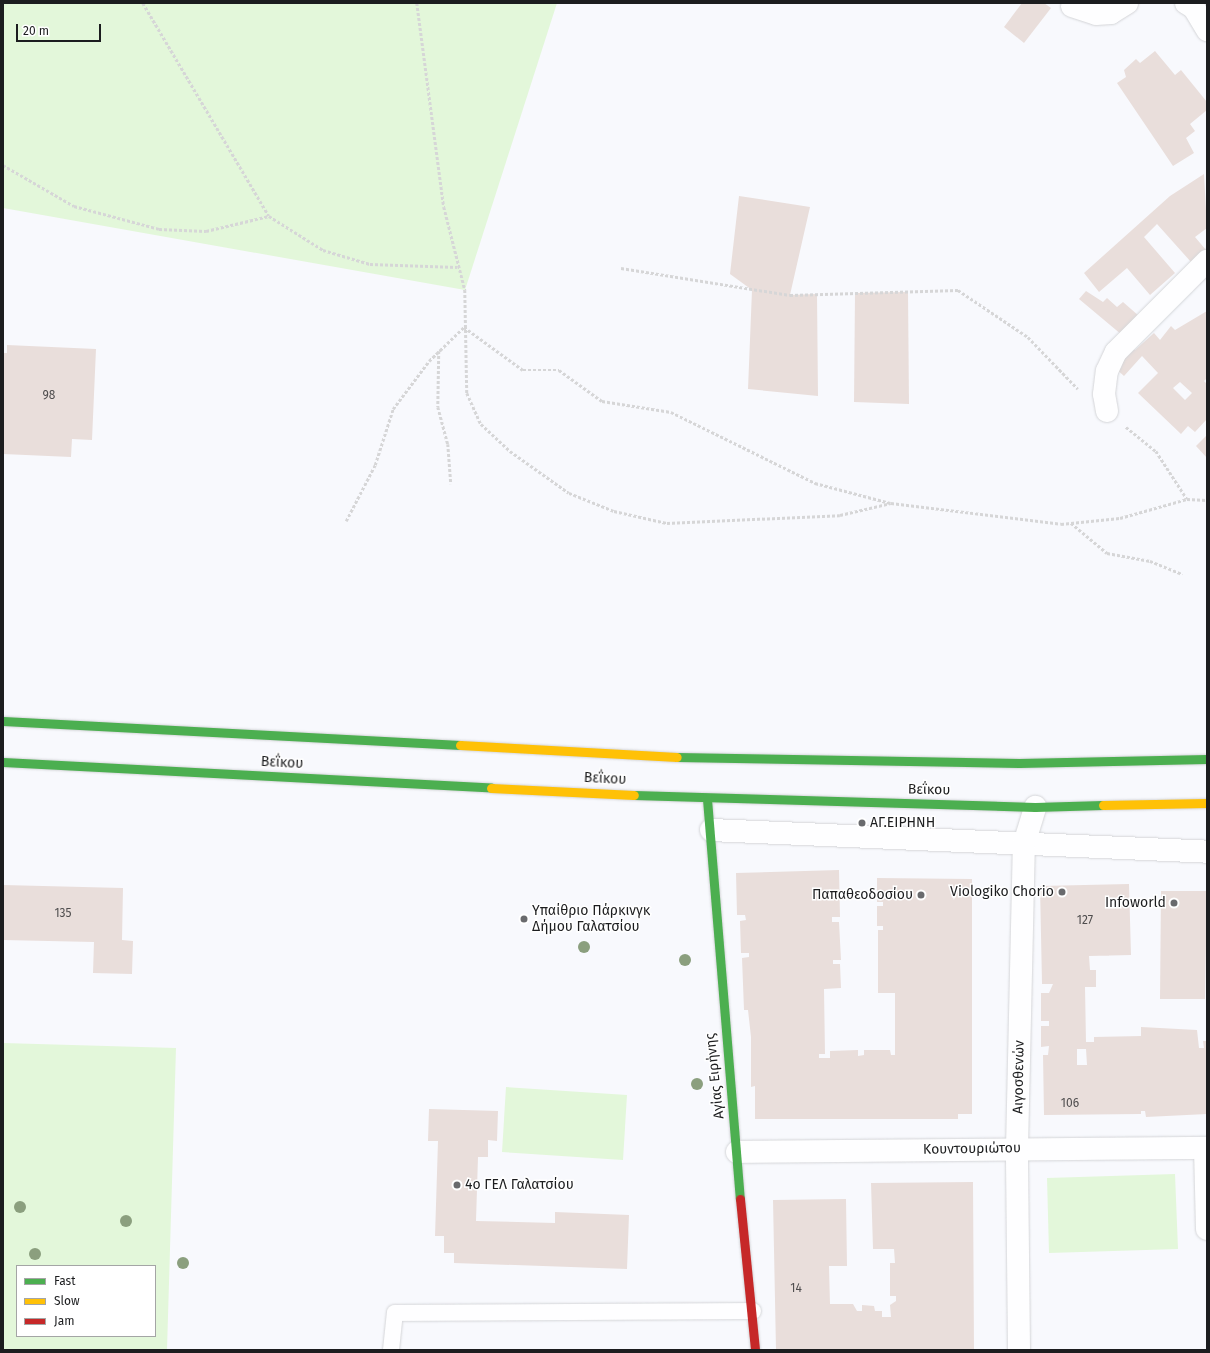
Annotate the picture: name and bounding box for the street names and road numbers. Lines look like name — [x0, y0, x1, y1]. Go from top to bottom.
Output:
street label: Βεΐκου — [260, 754, 304, 772]
street label: Βεΐκου — [583, 770, 627, 788]
street label: Βεΐκου — [908, 781, 950, 799]
street label: Αγίας Ειρήνης — [702, 1032, 728, 1120]
street label: Αιγοσθενών — [1010, 1040, 1028, 1114]
street label: Κουντουριώτου — [923, 1140, 1021, 1158]

